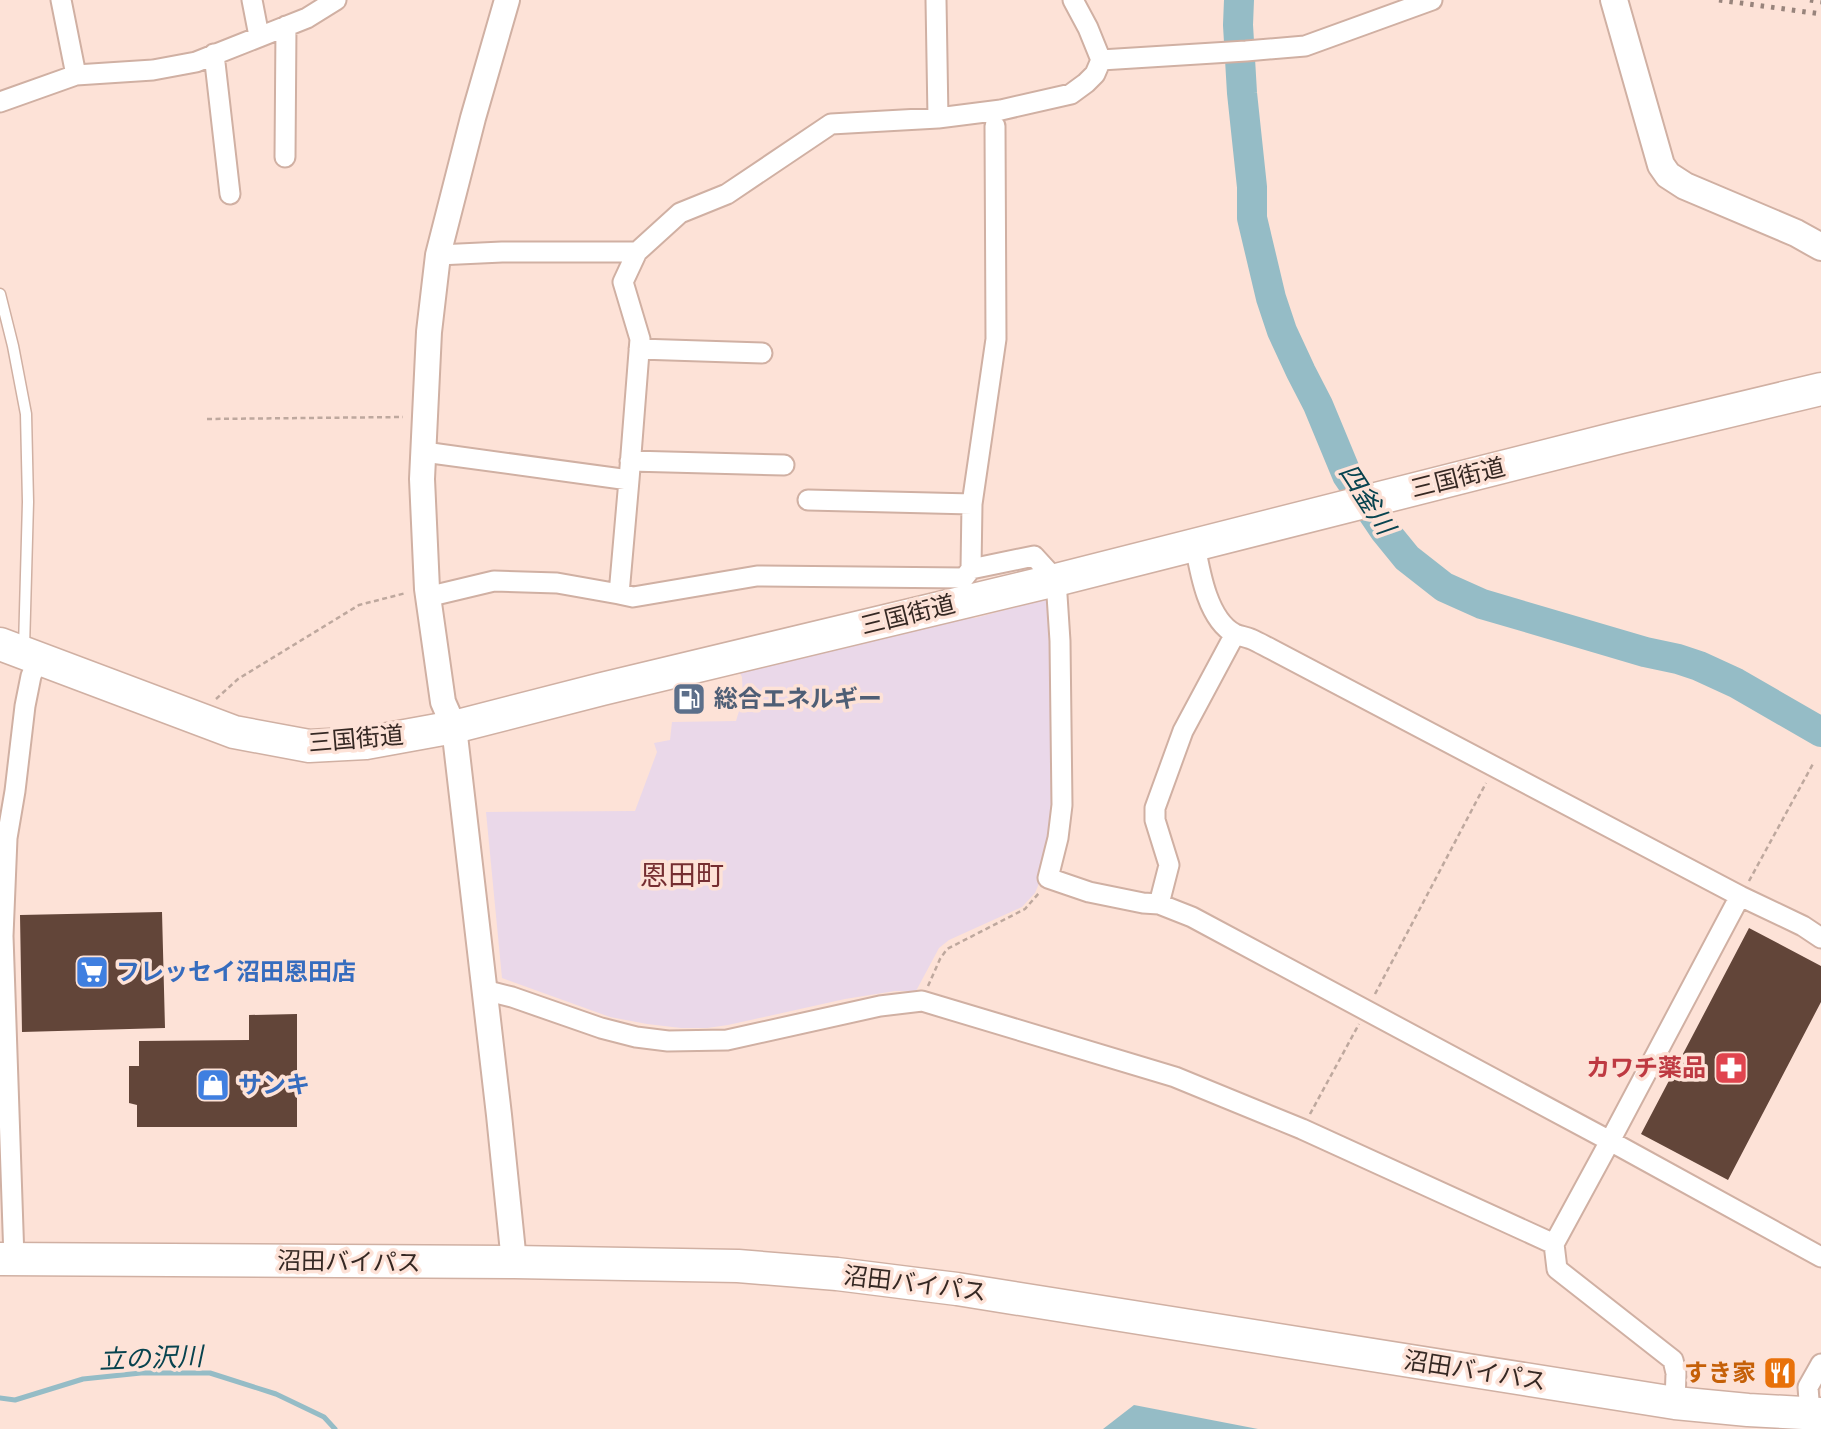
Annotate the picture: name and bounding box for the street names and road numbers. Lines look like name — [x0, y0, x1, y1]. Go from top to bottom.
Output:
street label: 三国街道 — [1407, 450, 1509, 507]
street label: 三国街道 — [857, 587, 959, 644]
street label: 三国街道 — [307, 718, 405, 761]
street label: 沼田バイパス — [277, 1244, 421, 1281]
street label: 沼田バイパス — [842, 1258, 988, 1311]
street label: 沼田バイパス — [1401, 1343, 1549, 1400]

